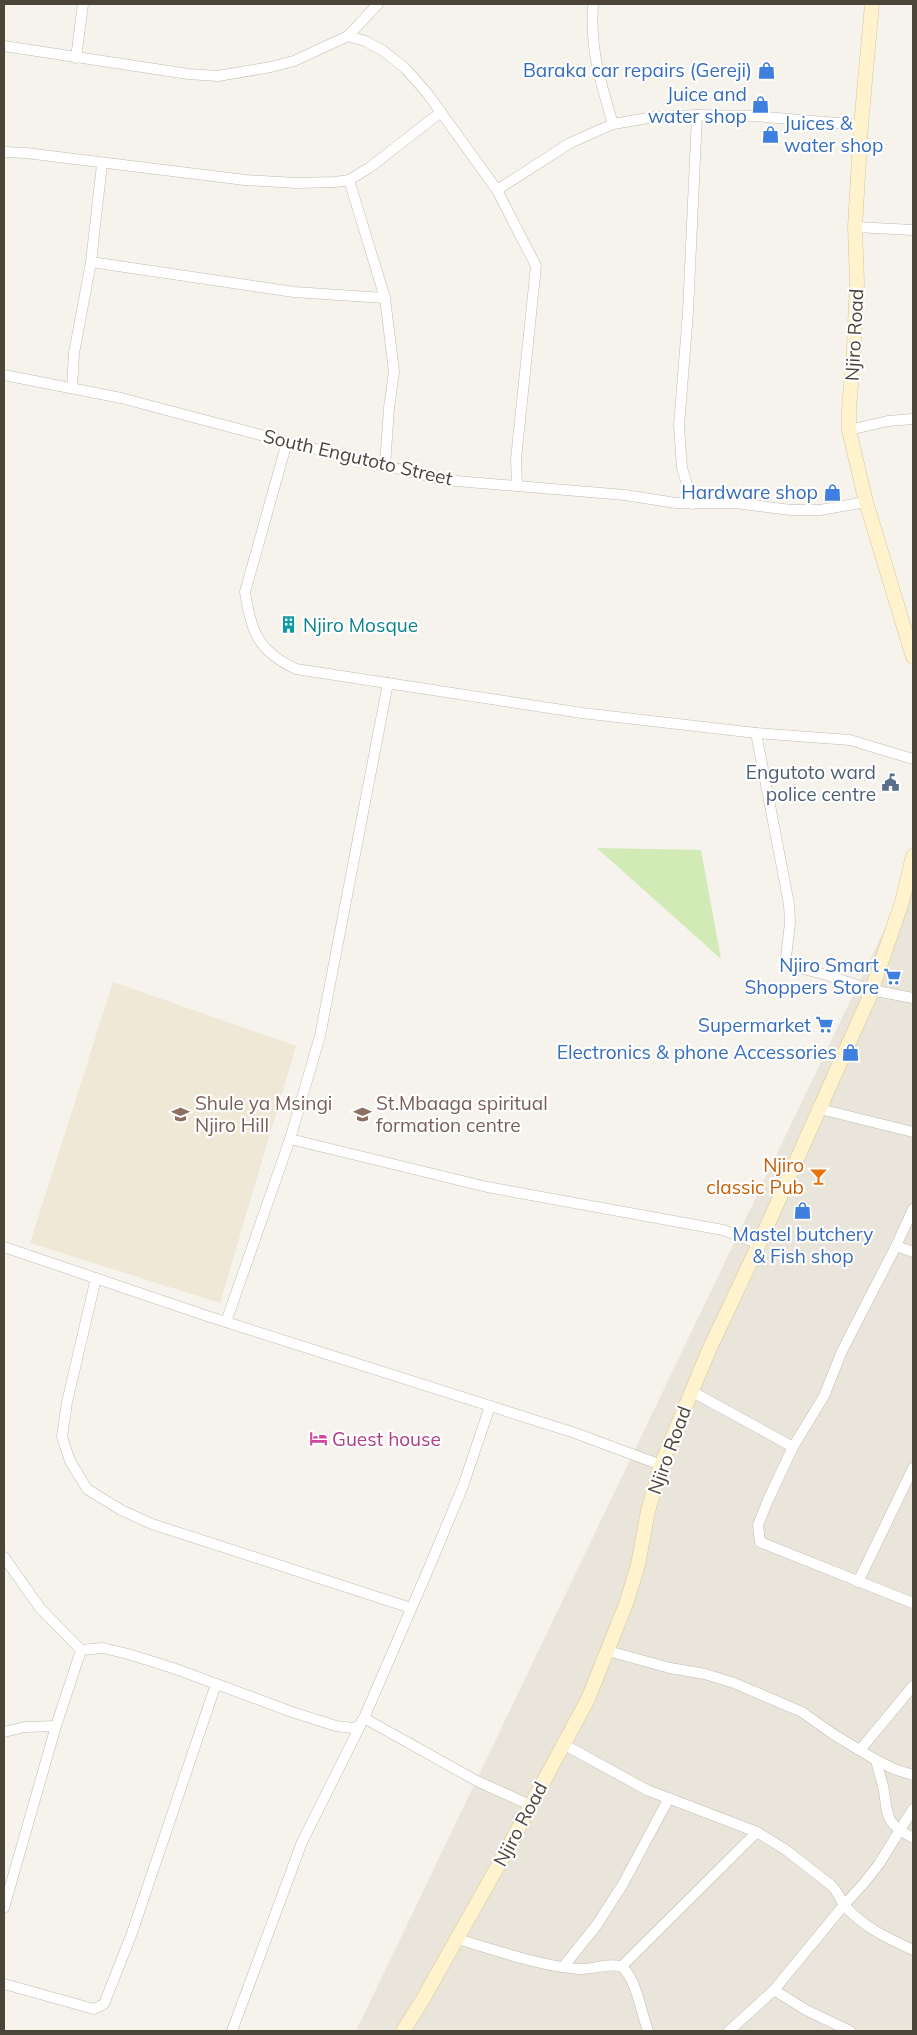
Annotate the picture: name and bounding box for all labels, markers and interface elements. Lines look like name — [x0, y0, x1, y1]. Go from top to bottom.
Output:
place label: Baraka car repairs (Gereji) — [523, 58, 752, 82]
shop icon: Baraka car repairs (Gereji) — [756, 60, 776, 80]
place label: Juice and water shop — [648, 82, 747, 128]
shop icon: Juice and water shop — [751, 95, 771, 115]
place label: Juices & water shop — [784, 111, 883, 157]
shop icon: Juices & water shop — [760, 124, 780, 144]
street label: Njiro Road — [840, 288, 868, 382]
street label: South Engutoto Street — [261, 424, 455, 491]
place label: Hardware shop — [681, 480, 818, 504]
shop icon: Hardware shop — [822, 482, 842, 502]
place label: Njiro Mosque — [303, 613, 418, 637]
building icon: Njiro Mosque — [279, 615, 299, 635]
place label: Engutoto ward police centre — [746, 760, 876, 806]
public building icon: Engutoto ward police centre — [880, 773, 900, 793]
place label: Njiro Smart Shoppers Store — [745, 953, 879, 999]
supermarket icon: Njiro Smart Shoppers Store — [883, 966, 903, 986]
place label: Supermarket — [698, 1013, 811, 1037]
supermarket icon: Supermarket — [815, 1015, 835, 1035]
place label: Electronics & phone Accessories — [557, 1040, 837, 1064]
shop icon: Electronics & phone Accessories — [841, 1042, 861, 1062]
place label: Shule ya Msingi Njiro Hill — [195, 1091, 332, 1137]
place label: St.Mbaaga spiritual formation centre — [376, 1091, 548, 1137]
school or university icon: Shule ya Msingi Njiro Hill — [171, 1104, 191, 1124]
school or university icon: St.Mbaaga spiritual formation centre — [352, 1104, 372, 1124]
place label: Njiro classic Pub — [706, 1153, 804, 1199]
bar icon: Njiro classic Pub — [808, 1166, 828, 1186]
shop icon: Mastel butchery & Fish shop — [793, 1201, 813, 1221]
place label: Mastel butchery & Fish shop — [733, 1222, 873, 1268]
street label: Njiro Road — [642, 1402, 696, 1498]
place label: Guest house — [332, 1427, 441, 1451]
hotel icon: Guest house — [308, 1429, 328, 1449]
street label: Njiro Road — [488, 1778, 552, 1870]

